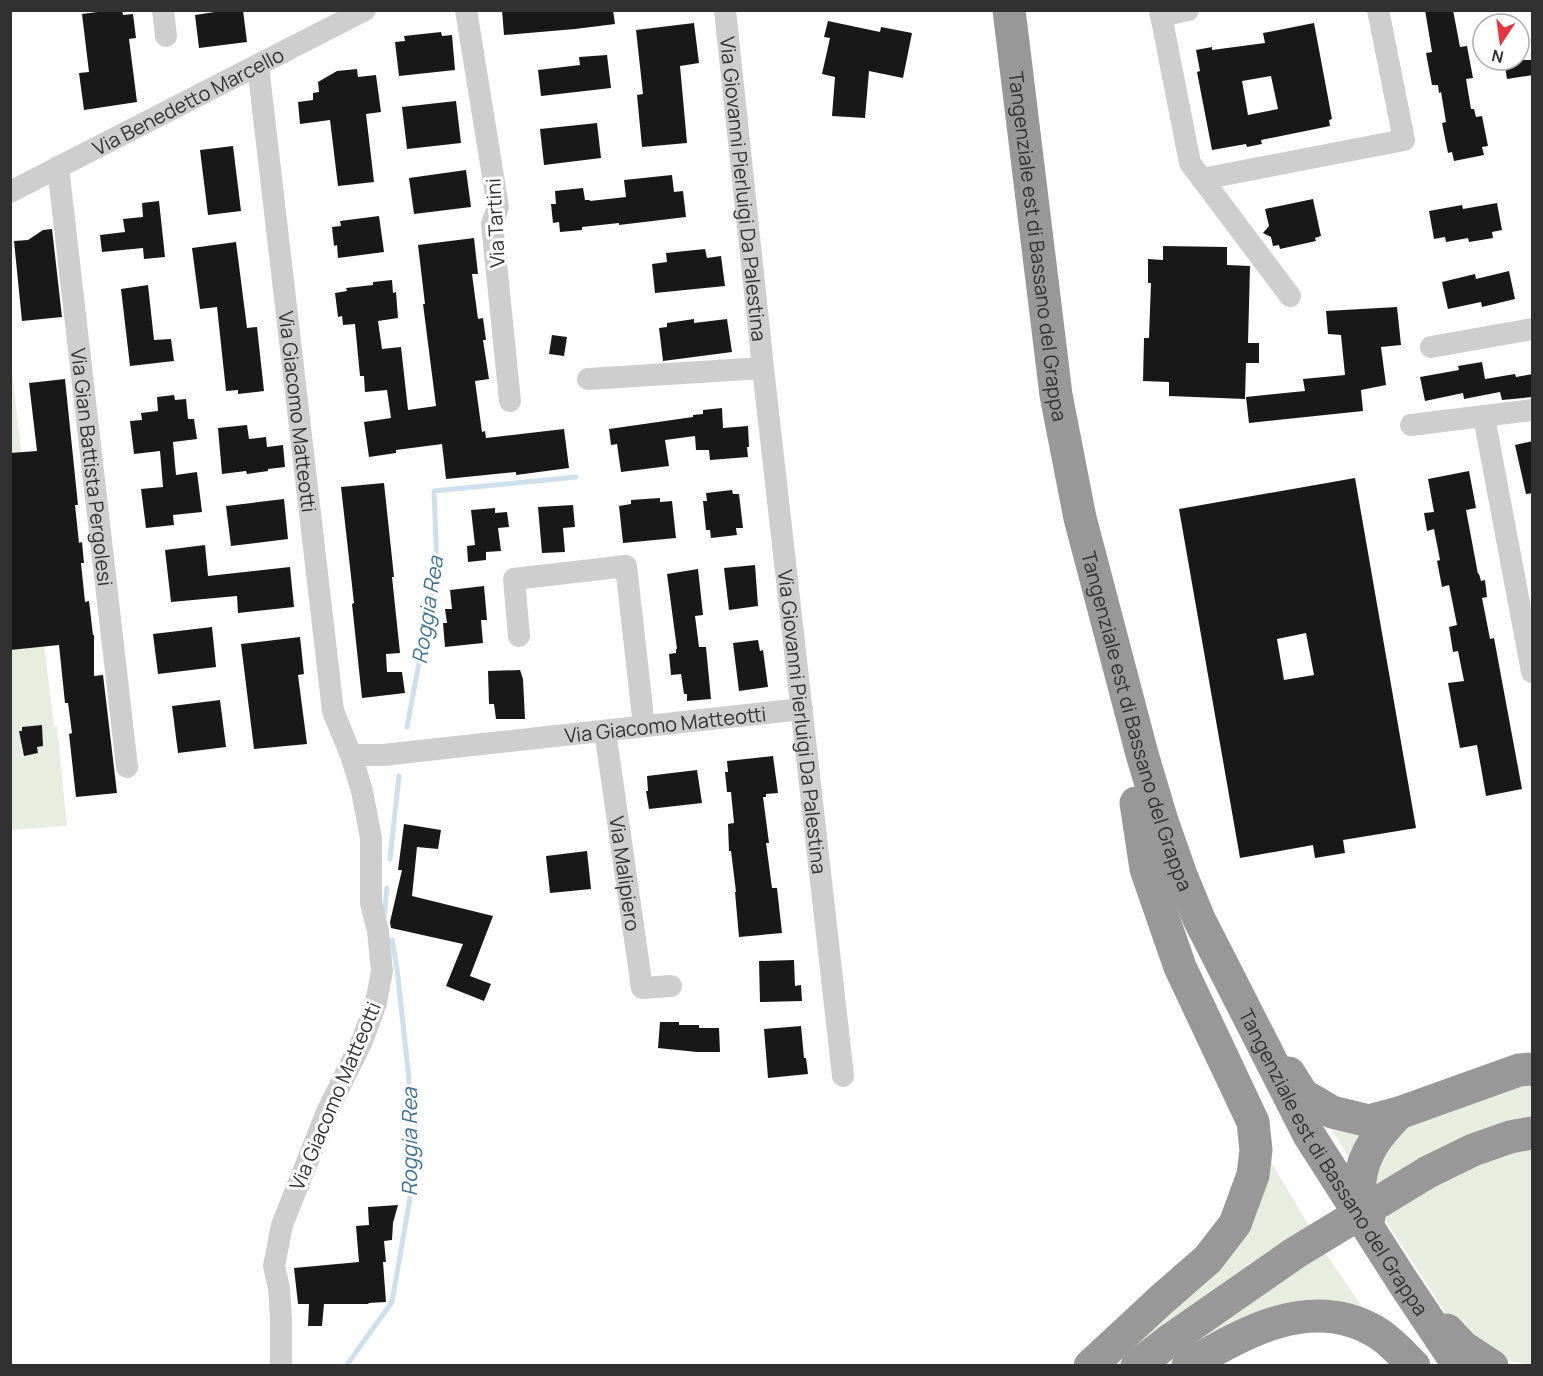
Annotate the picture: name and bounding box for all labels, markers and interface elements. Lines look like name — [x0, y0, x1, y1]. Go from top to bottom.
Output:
north arrow — [1471, 12, 1531, 72]
street label: Via Giovanni Pierluigi Da Palestina — [714, 35, 774, 343]
street label: Via Benedetto Marcello — [88, 40, 288, 161]
text: N — [1490, 45, 1506, 69]
street label: Tangenziale est di Bassano del Grappa — [1003, 70, 1074, 423]
street label: Via Tartini — [479, 178, 511, 268]
street label: Via Giacomo Matteotti — [273, 309, 323, 514]
street label: Via Gian Battista Pergolesi — [65, 346, 120, 588]
street label: Tangenziale est di Bassano del Grappa — [1076, 548, 1200, 895]
water label: Roggia Rea — [405, 553, 450, 666]
street label: Via Giovanni Pierluigi Da Palestina — [772, 568, 834, 875]
street label: Via Giacomo Matteotti — [563, 700, 767, 748]
street label: Via Malipiero — [604, 814, 647, 933]
street label: Via Giacomo Matteotti — [283, 998, 387, 1194]
street label: Tangenziale est di Bassano del Grappa — [1233, 1004, 1435, 1321]
water label: Roggia Rea — [395, 1087, 423, 1196]

